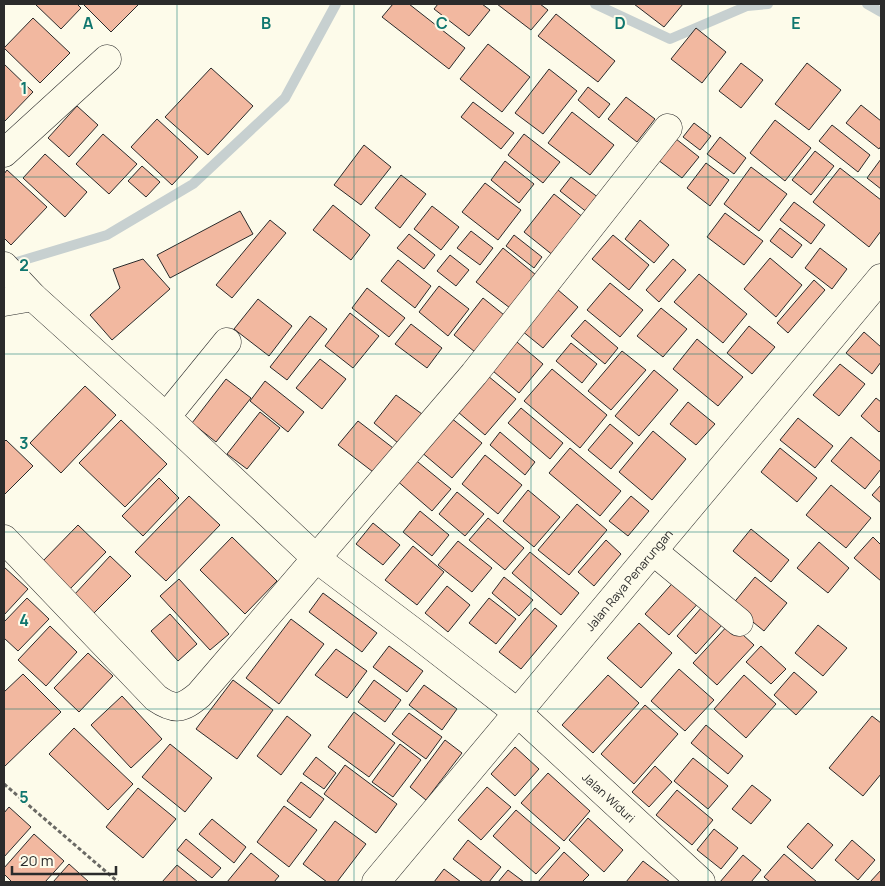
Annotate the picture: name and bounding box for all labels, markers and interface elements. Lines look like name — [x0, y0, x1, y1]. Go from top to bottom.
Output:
text: A — [83, 12, 94, 34]
text: B — [261, 12, 271, 34]
text: C — [436, 12, 448, 34]
text: D — [614, 12, 626, 34]
text: E — [791, 12, 801, 34]
text: 1 — [20, 77, 28, 99]
text: 2 — [19, 254, 29, 276]
text: 3 — [19, 432, 29, 454]
street label: Jalan Raya Penarungan — [581, 525, 676, 634]
text: 4 — [19, 609, 29, 631]
street label: Jalan Widuri — [579, 768, 639, 826]
text: 5 — [19, 786, 29, 808]
scale bar — [12, 844, 116, 876]
text: 20 m — [20, 850, 53, 871]

